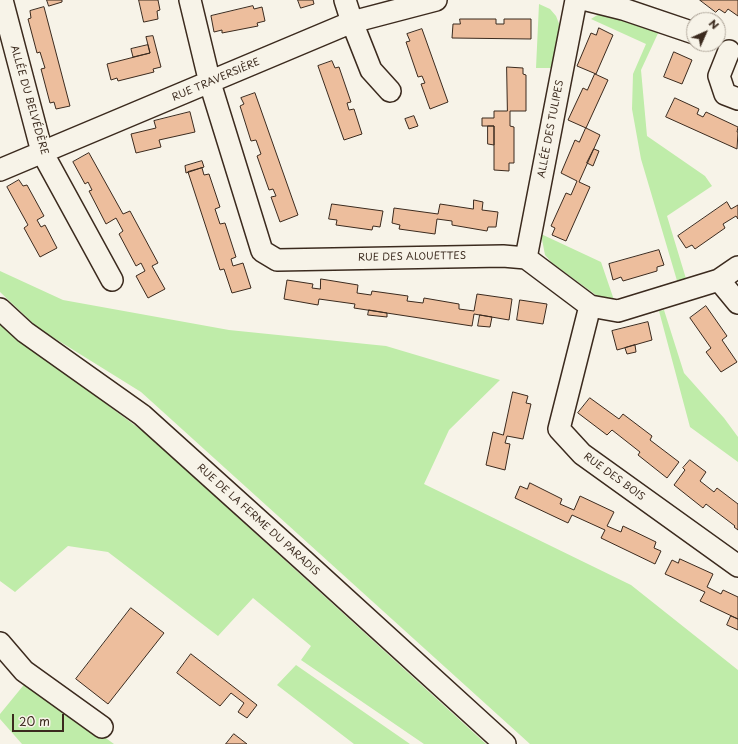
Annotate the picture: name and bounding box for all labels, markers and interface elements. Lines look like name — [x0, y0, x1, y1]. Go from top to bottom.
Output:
north arrow — [686, 12, 726, 52]
text: N — [705, 15, 723, 33]
street label: ALLÉE DU BELVÉDÈRE — [8, 44, 50, 156]
street label: RUE TRAVERSIÈRE — [170, 56, 262, 104]
street label: ALLÉE DES TULIPES — [536, 79, 566, 179]
street label: RUE DES ALOUETTES — [358, 250, 466, 264]
street label: RUE DES BOIS — [581, 451, 647, 503]
street label: RUE DE LA FERME DU PARADIS — [194, 462, 322, 578]
scale bar — [14, 706, 66, 732]
text: 20 m — [19, 712, 50, 730]

